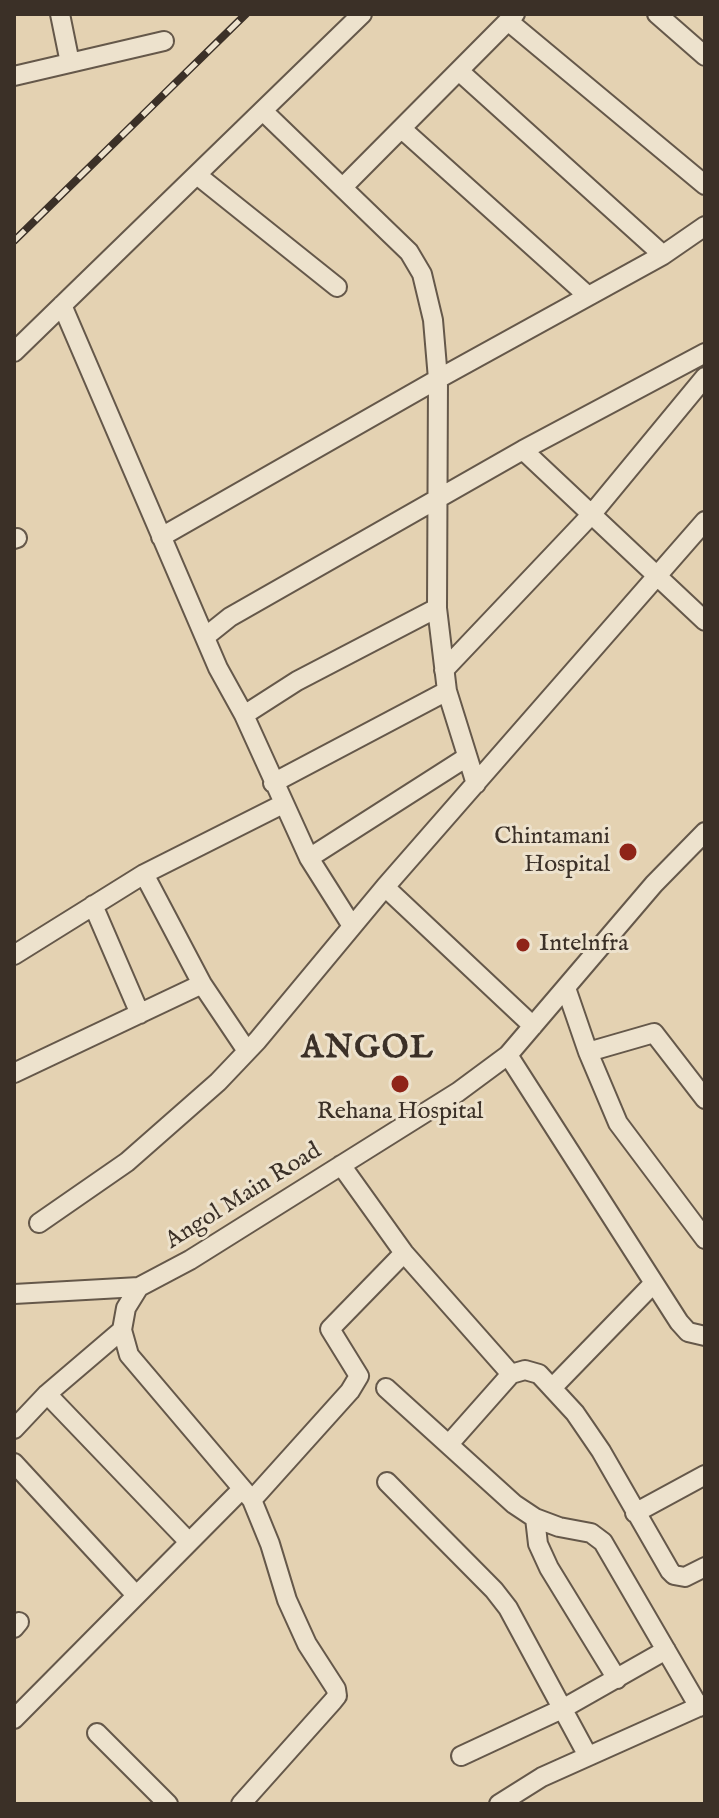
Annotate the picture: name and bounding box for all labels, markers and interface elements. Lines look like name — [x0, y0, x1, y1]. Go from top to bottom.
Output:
place label: Chintamani Hospital — [494, 824, 610, 880]
marker: Chintamani Hospital — [617, 841, 639, 863]
place label: Intelnfra — [539, 931, 629, 959]
marker: Intelnfra — [514, 936, 532, 954]
district label: ANGOL — [301, 1031, 435, 1069]
marker: Rehana Hospital — [389, 1073, 411, 1095]
place label: Rehana Hospital — [317, 1099, 483, 1127]
street label: Angol Main Road — [161, 1138, 327, 1256]

